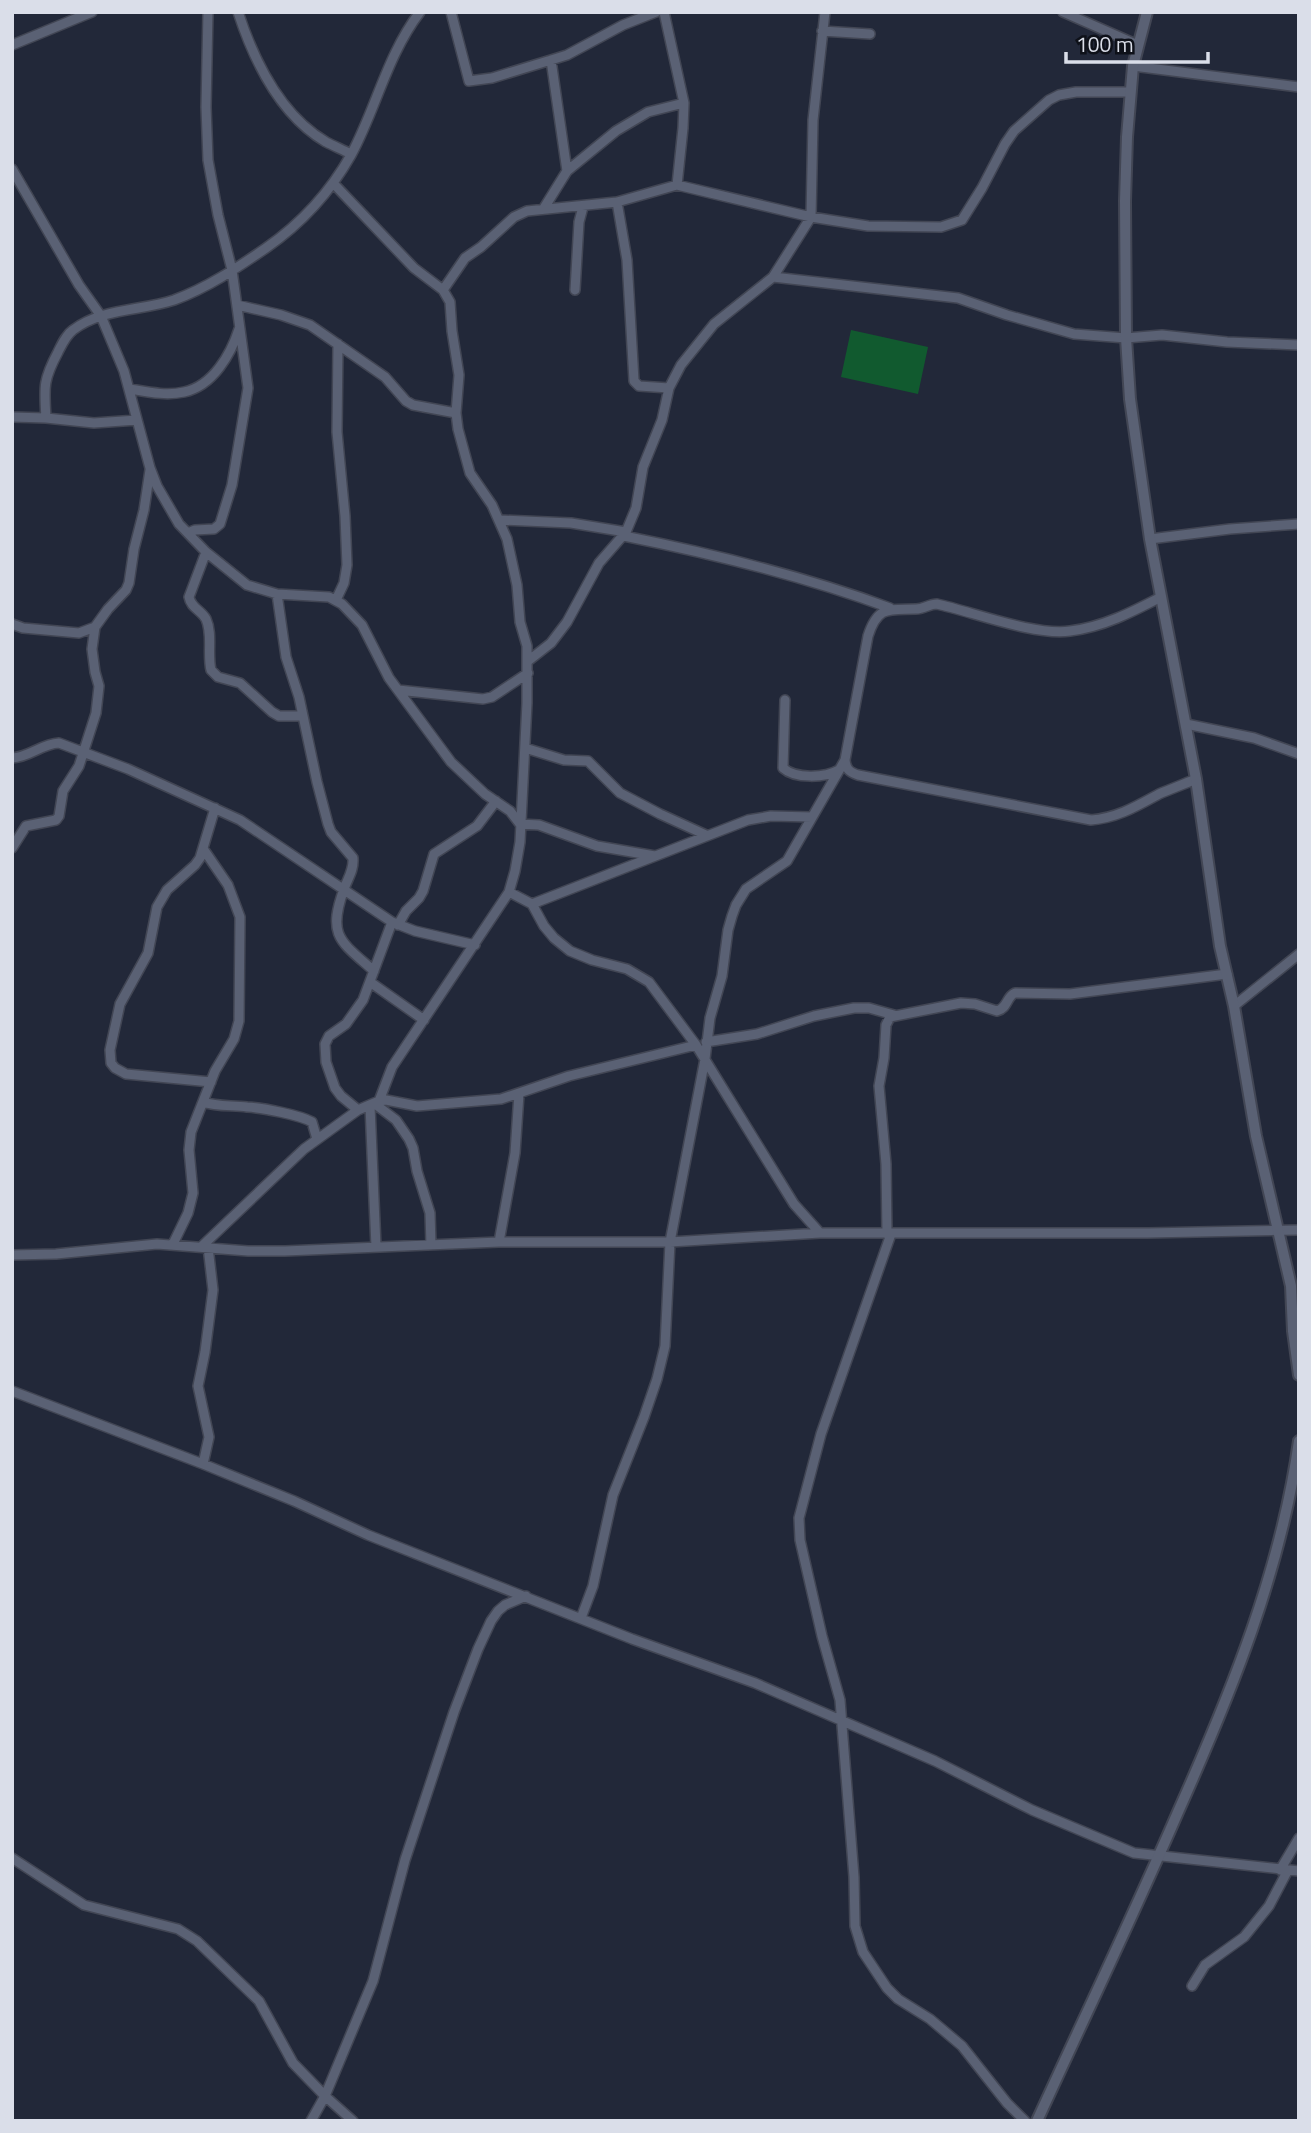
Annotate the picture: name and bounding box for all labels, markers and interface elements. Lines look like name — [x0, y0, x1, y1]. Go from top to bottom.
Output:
scale bar — [1066, 21, 1208, 65]
text: 100 m — [1076, 28, 1133, 60]

